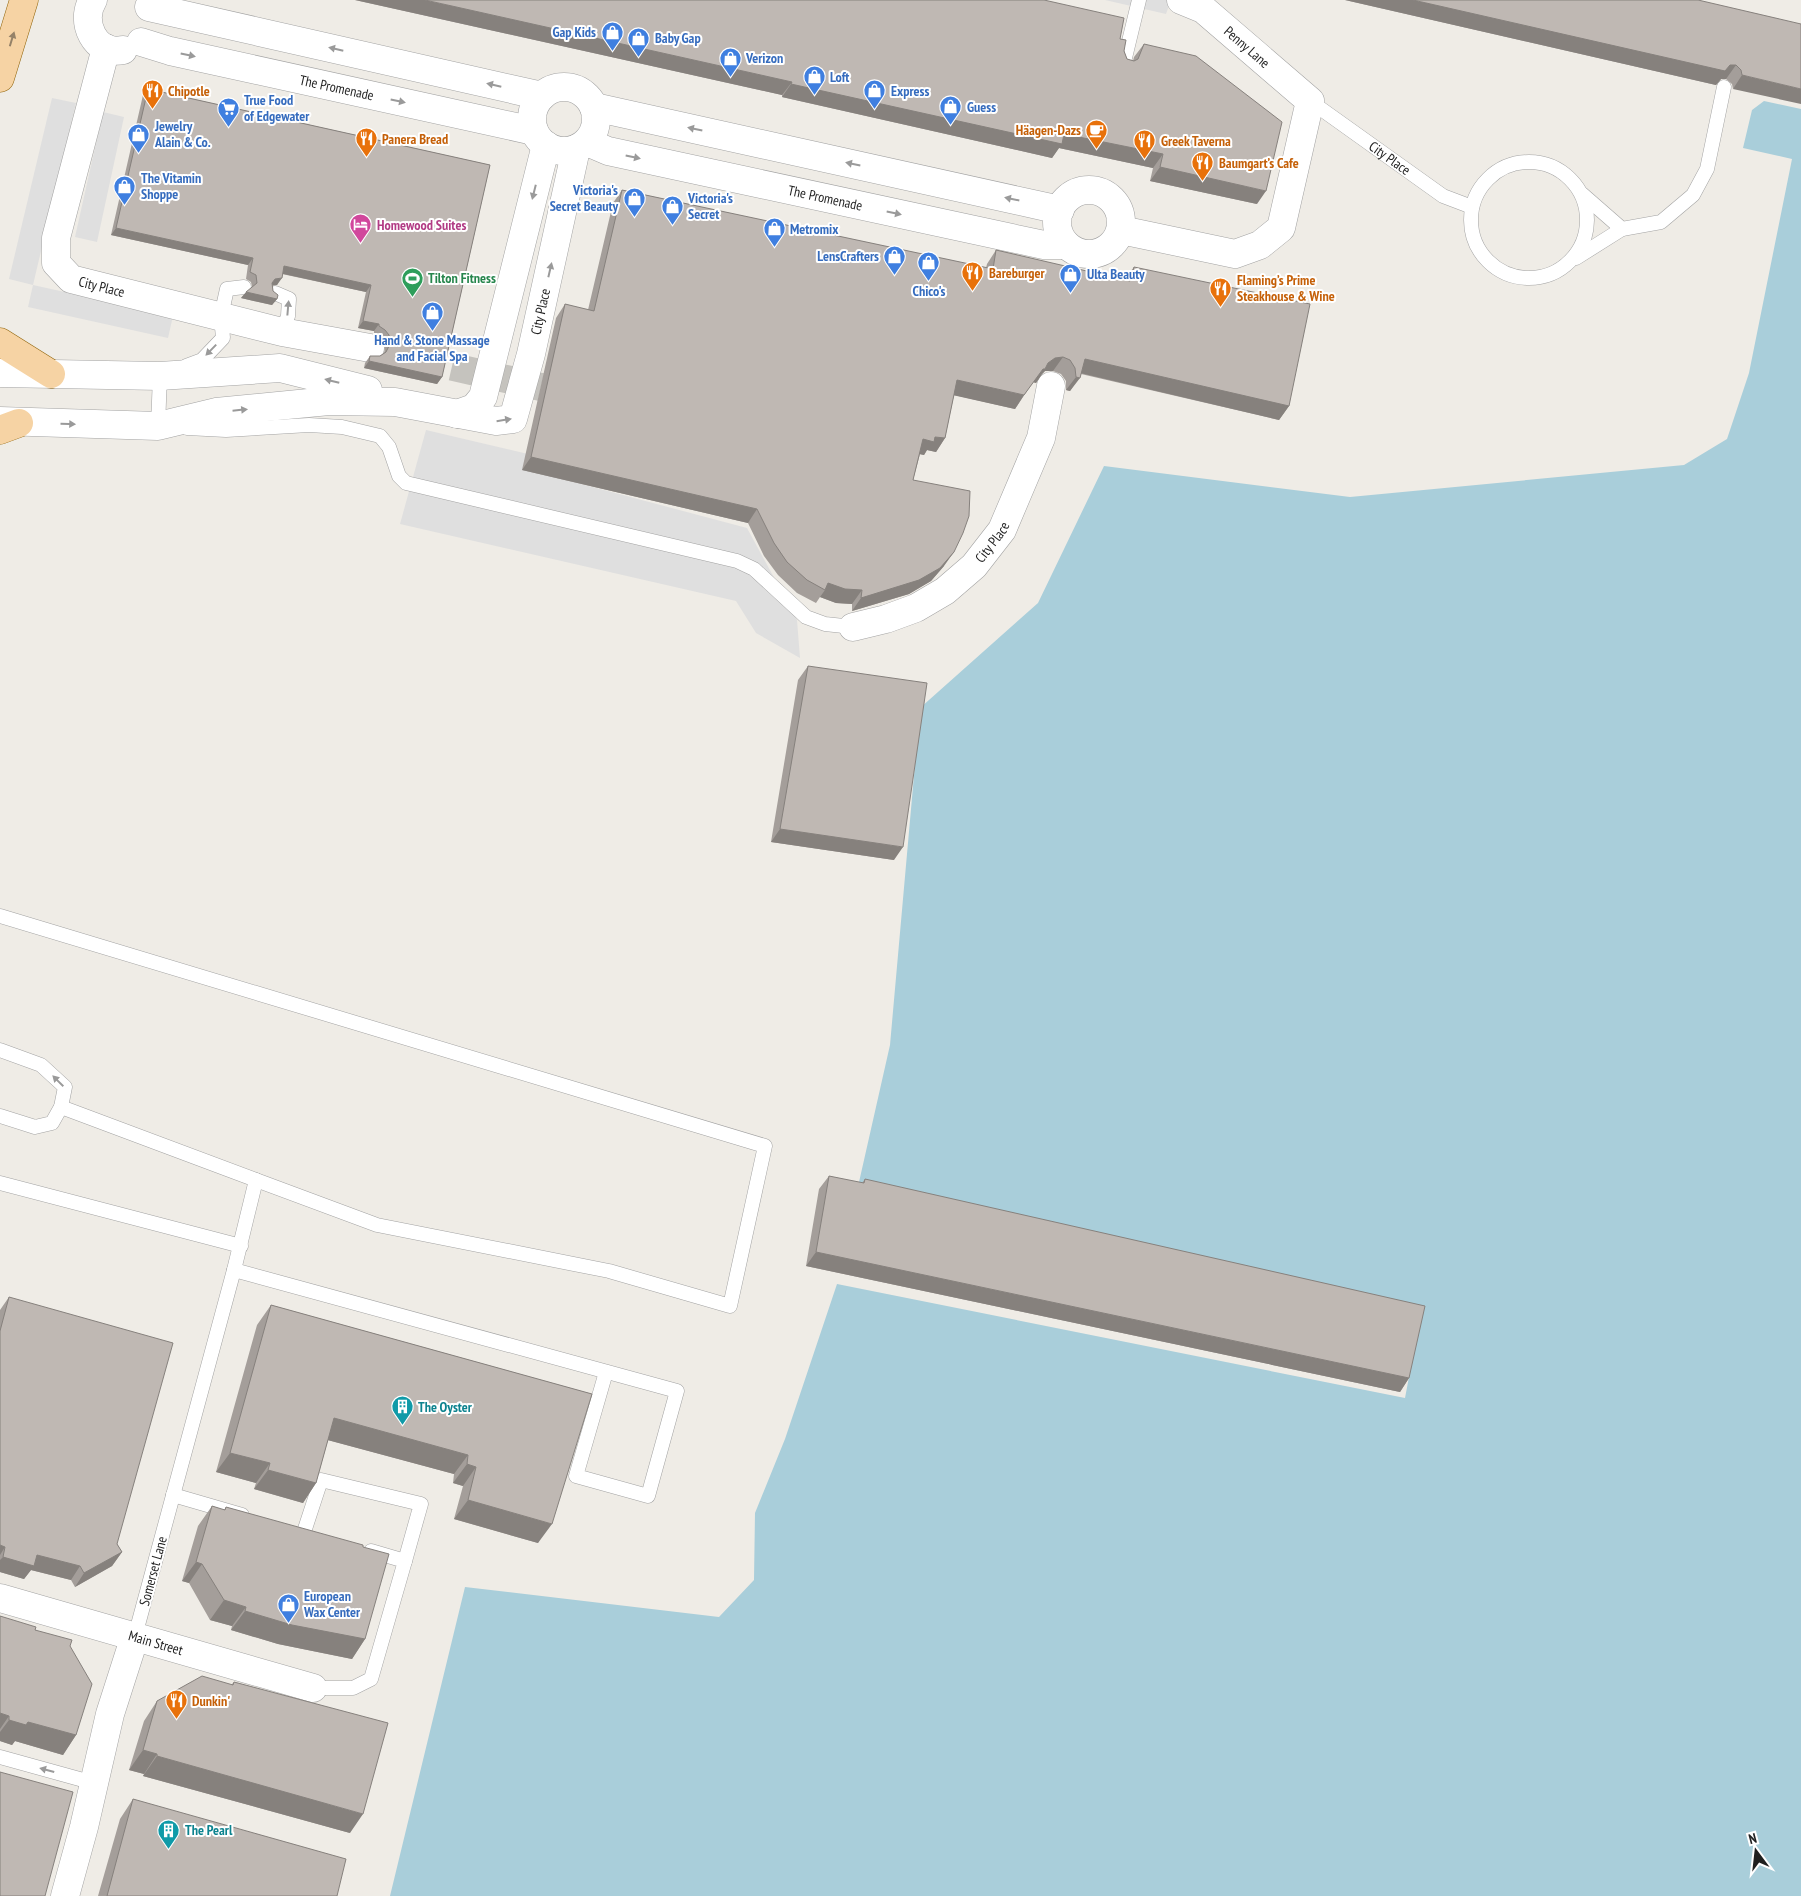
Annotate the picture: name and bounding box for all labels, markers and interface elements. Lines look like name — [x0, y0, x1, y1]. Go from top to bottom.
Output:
shop icon: Gap Kids — [600, 20, 624, 51]
street label: Penny Lane — [1220, 22, 1274, 72]
place label: Gap Kids — [553, 23, 596, 41]
shop icon: Baby Gap — [627, 26, 651, 57]
place label: Baby Gap — [655, 29, 701, 47]
one-way arrow — [9, 32, 17, 47]
one-way arrow — [328, 45, 343, 53]
shop icon: Verizon — [718, 46, 742, 77]
place label: Verizon — [745, 49, 783, 67]
one-way arrow — [181, 51, 197, 59]
shop icon: Loft — [802, 65, 826, 96]
place label: Loft — [830, 68, 849, 86]
street label: The Promenade — [298, 71, 376, 105]
restaurant icon: Chipotle — [140, 79, 164, 110]
shop icon: Express — [863, 79, 887, 110]
one-way arrow — [487, 81, 502, 89]
place label: Chipotle — [168, 82, 210, 100]
place label: Express — [891, 82, 929, 100]
place label: True Food of Edgewater — [244, 91, 310, 125]
shop icon: Guess — [939, 95, 963, 126]
supermarket icon: True Food of Edgewater — [216, 96, 240, 127]
one-way arrow — [391, 97, 406, 105]
place label: Guess — [967, 98, 996, 116]
place label: Jewelry Alain & Co. — [154, 117, 211, 151]
cafe icon: Häagen-Dazs — [1085, 118, 1109, 149]
place label: Häagen-Dazs — [1016, 121, 1081, 139]
shop icon: Jewelry Alain & Co. — [127, 122, 151, 153]
one-way arrow — [687, 125, 702, 133]
restaurant icon: Panera Bread — [354, 127, 378, 158]
restaurant icon: Greek Taverna — [1133, 129, 1157, 160]
place label: Panera Bread — [382, 130, 448, 148]
place label: Greek Taverna — [1161, 132, 1231, 150]
street label: City Place — [1365, 137, 1414, 179]
restaurant icon: Baumgart’s Cafe — [1191, 151, 1215, 182]
one-way arrow — [625, 153, 641, 161]
place label: Baumgart’s Cafe — [1219, 154, 1299, 172]
one-way arrow — [846, 160, 861, 168]
place label: The Vitamin Shoppe — [141, 169, 201, 203]
shop icon: The Vitamin Shoppe — [113, 174, 137, 205]
place label: Victoria's Secret Beauty — [550, 181, 618, 215]
street label: The Promenade — [786, 181, 864, 215]
one-way arrow — [530, 185, 538, 200]
shop icon: Victoria's Secret Beauty — [622, 186, 646, 217]
place label: Victoria's Secret — [687, 189, 733, 223]
shop icon: Victoria's Secret — [660, 194, 684, 225]
one-way arrow — [1005, 195, 1020, 203]
one-way arrow — [887, 209, 902, 217]
hotel icon: Homewood Suites — [349, 213, 373, 244]
place label: Homewood Suites — [377, 216, 466, 234]
shop icon: Metromix — [762, 217, 786, 248]
place label: Metromix — [790, 220, 839, 238]
shop icon: LensCrafters — [883, 244, 907, 275]
place label: LensCrafters — [817, 247, 879, 265]
shop icon: Chico's — [917, 251, 941, 282]
restaurant icon: Bareburger — [961, 261, 985, 292]
one-way arrow — [546, 262, 554, 277]
shop icon: Ulta Beauty — [1059, 262, 1083, 293]
place label: Bareburger — [989, 264, 1045, 282]
place label: Ulta Beauty — [1087, 265, 1145, 283]
sports icon: Tilton Fitness — [400, 266, 424, 297]
place label: Tilton Fitness — [428, 269, 496, 287]
place label: Flaming’s Prime Steakhouse & Wine — [1237, 271, 1335, 305]
street label: City Place — [77, 272, 127, 301]
restaurant icon: Flaming’s Prime Steakhouse & Wine — [1209, 276, 1233, 307]
place label: Chico's — [913, 282, 946, 300]
street label: City Place — [526, 287, 554, 336]
one-way arrow — [285, 300, 293, 316]
shop icon: Hand & Stone Massage and Facial Spa — [420, 300, 444, 331]
place label: Hand & Stone Massage and Facial Spa — [374, 331, 490, 365]
one-way arrow — [205, 344, 217, 356]
one-way arrow — [325, 377, 340, 385]
one-way arrow — [233, 406, 249, 414]
one-way arrow — [497, 416, 513, 424]
one-way arrow — [60, 420, 76, 428]
street label: City Place — [971, 519, 1013, 566]
one-way arrow — [52, 1075, 64, 1087]
building icon: The Oyster — [390, 1395, 414, 1426]
place label: The Oyster — [418, 1398, 473, 1416]
street label: Somerset Lane — [135, 1534, 171, 1608]
place label: European Wax Center — [303, 1587, 361, 1621]
shop icon: European Wax Center — [276, 1592, 300, 1623]
street label: Main Street — [126, 1626, 185, 1659]
restaurant icon: Dunkin' — [164, 1689, 188, 1720]
place label: Dunkin' — [192, 1692, 230, 1710]
one-way arrow — [39, 1766, 54, 1774]
building icon: The Pearl — [157, 1818, 181, 1849]
place label: The Pearl — [185, 1821, 233, 1839]
north arrow — [1731, 1826, 1781, 1876]
text: N — [1747, 1829, 1759, 1848]

